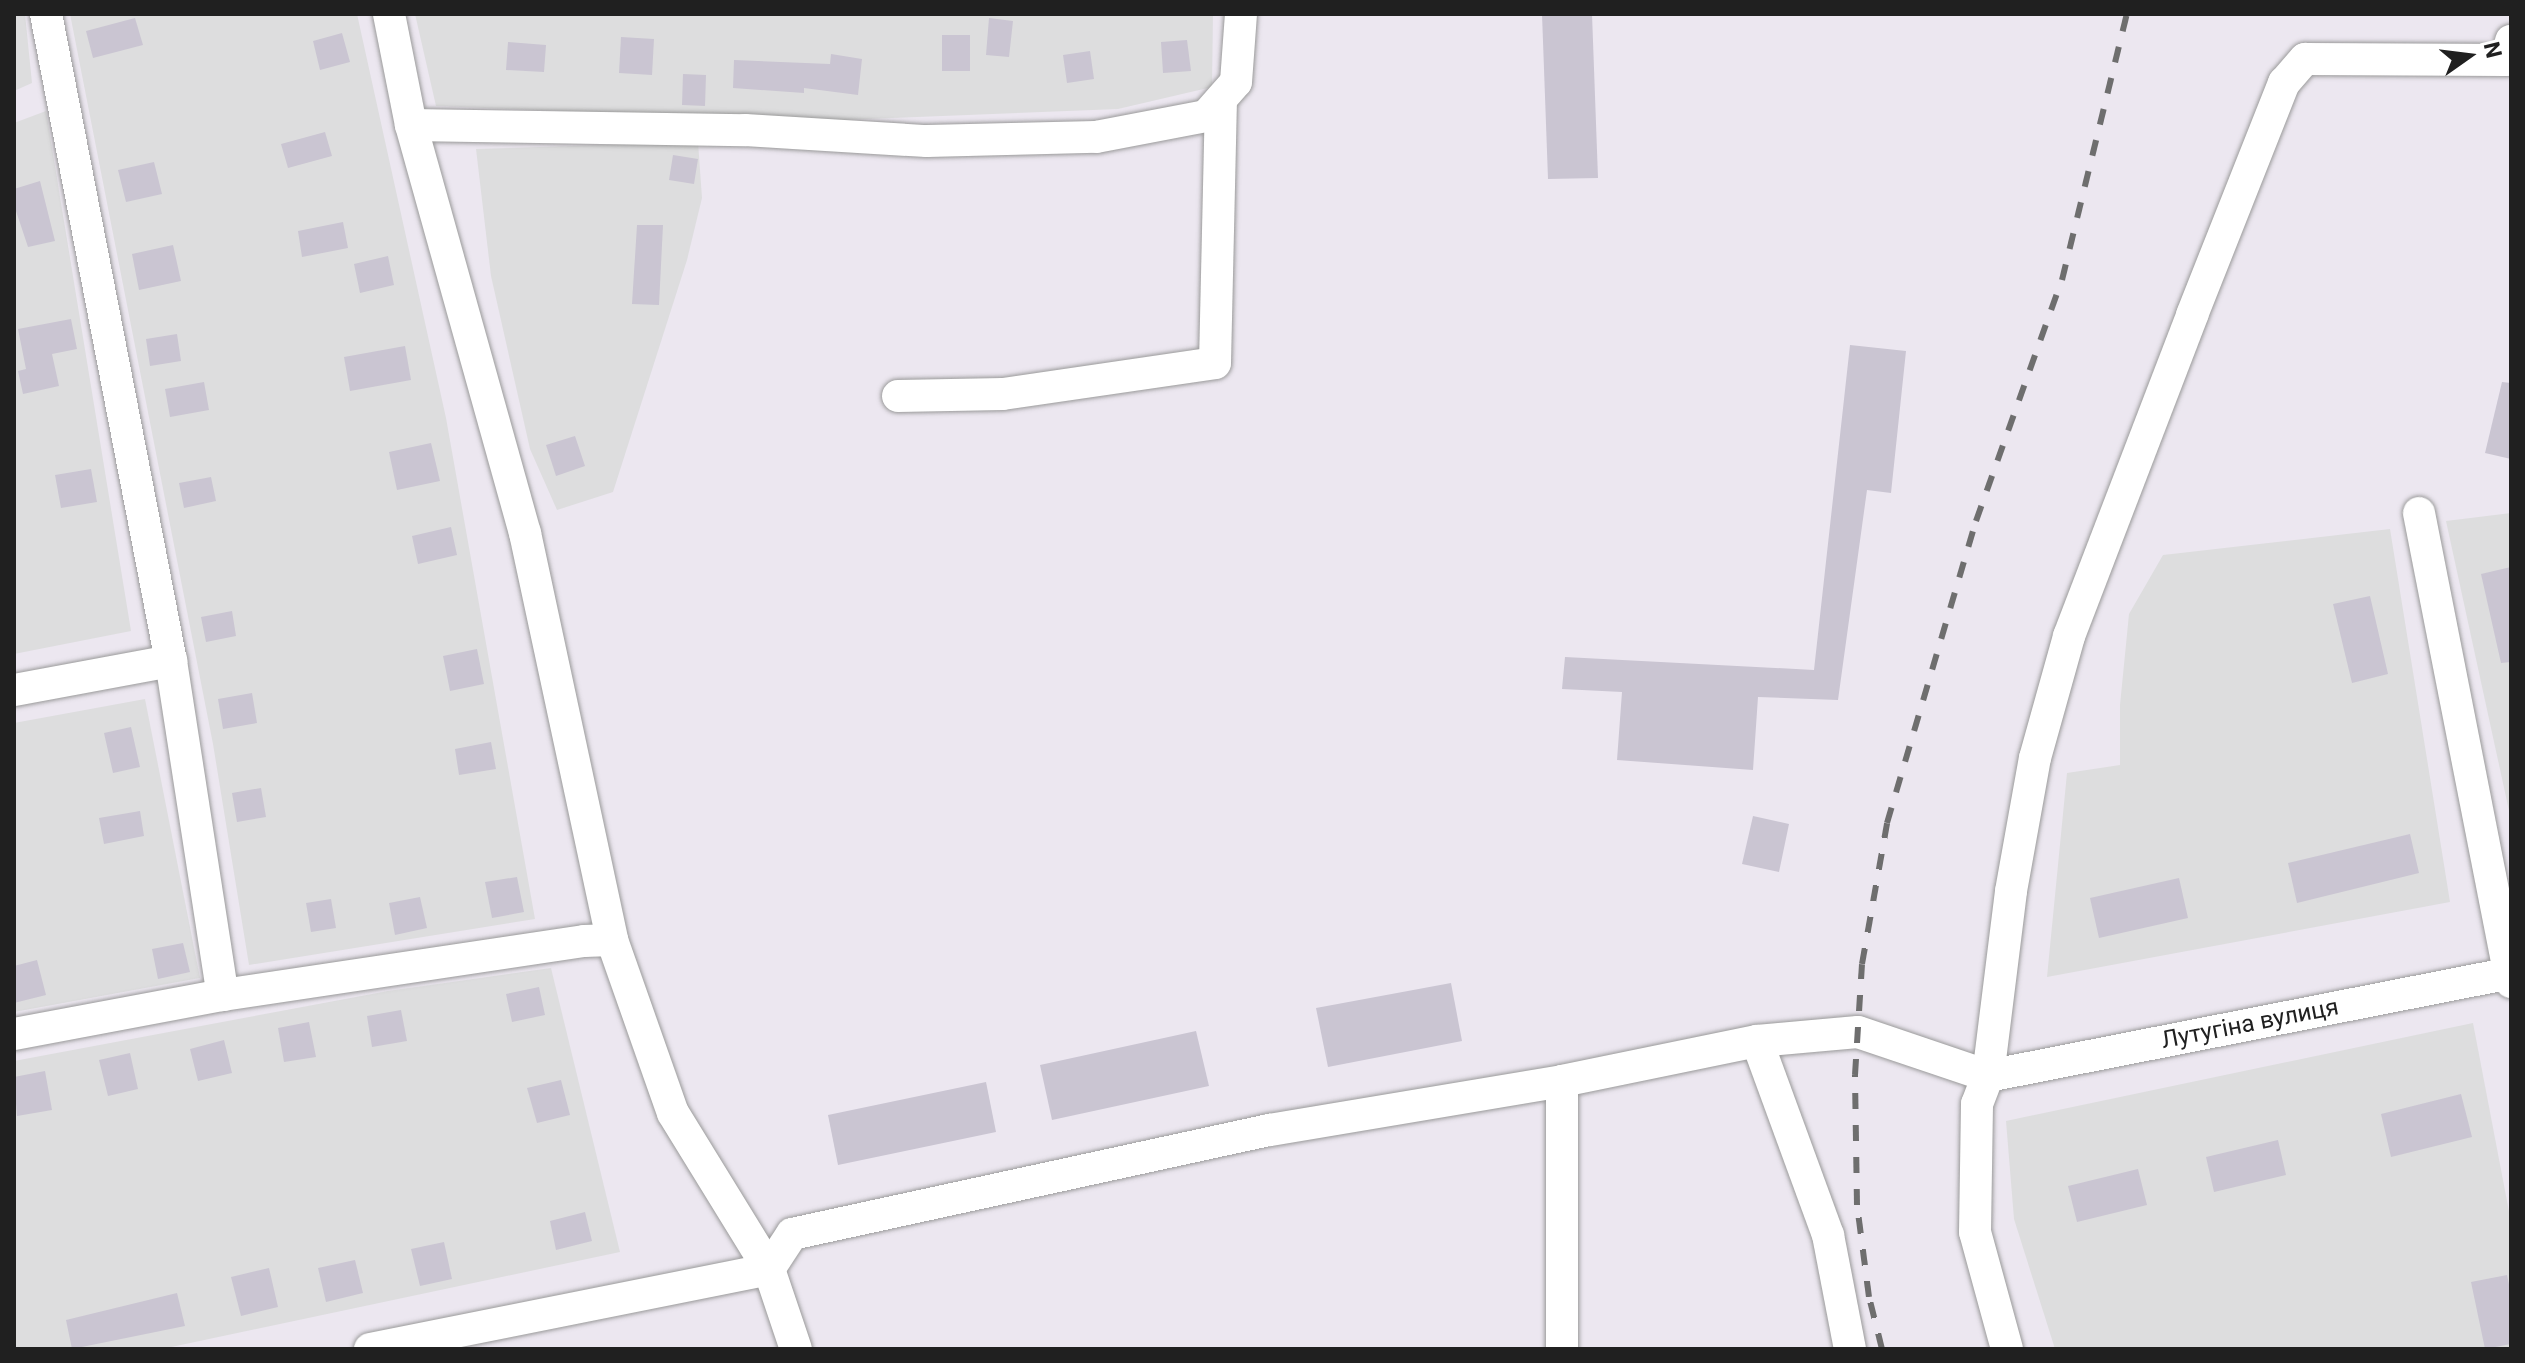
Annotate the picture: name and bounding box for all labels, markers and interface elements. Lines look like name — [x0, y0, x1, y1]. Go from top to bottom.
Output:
north arrow — [2429, 16, 2509, 96]
text: N — [2479, 40, 2507, 61]
street label: Лутугіна вулиця — [2159, 993, 2341, 1055]

